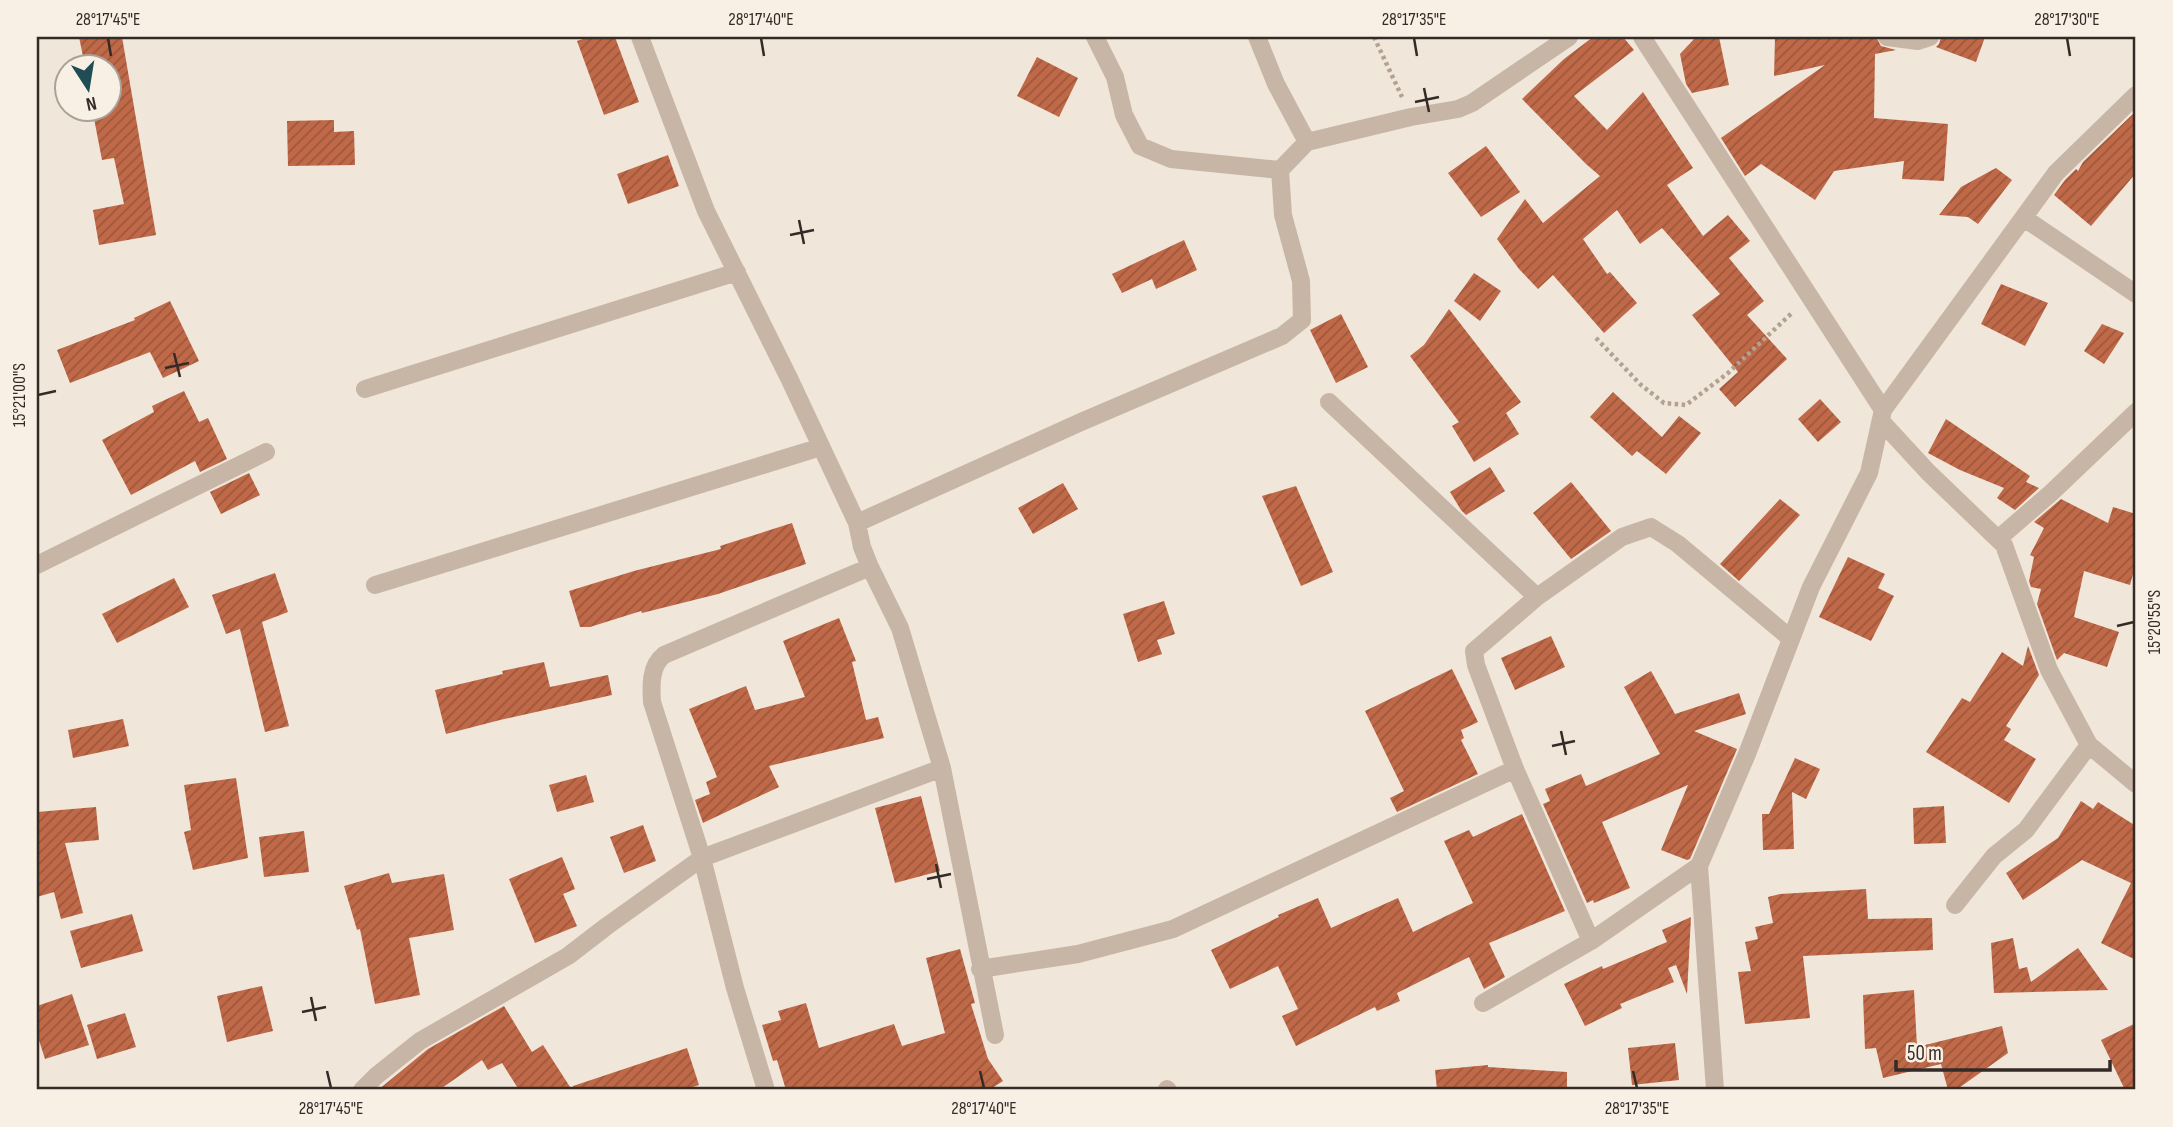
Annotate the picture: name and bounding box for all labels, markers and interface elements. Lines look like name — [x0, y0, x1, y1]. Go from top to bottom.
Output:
text: 28°17'45"E — [76, 9, 140, 30]
text: 28°17'40"E — [728, 9, 794, 30]
text: 28°17'35"E — [1382, 9, 1446, 30]
text: 28°17'30"E — [2034, 9, 2100, 30]
north arrow — [52, 52, 122, 122]
text: N — [84, 91, 99, 115]
text: 15°21'00"S — [9, 363, 30, 427]
text: 15°20'55"S — [2144, 589, 2165, 654]
scale bar — [1896, 1029, 2110, 1073]
text: 50 m — [1907, 1041, 1942, 1066]
text: 28°17'45"E — [299, 1098, 363, 1119]
text: 28°17'40"E — [951, 1098, 1017, 1119]
text: 28°17'35"E — [1605, 1098, 1669, 1119]

